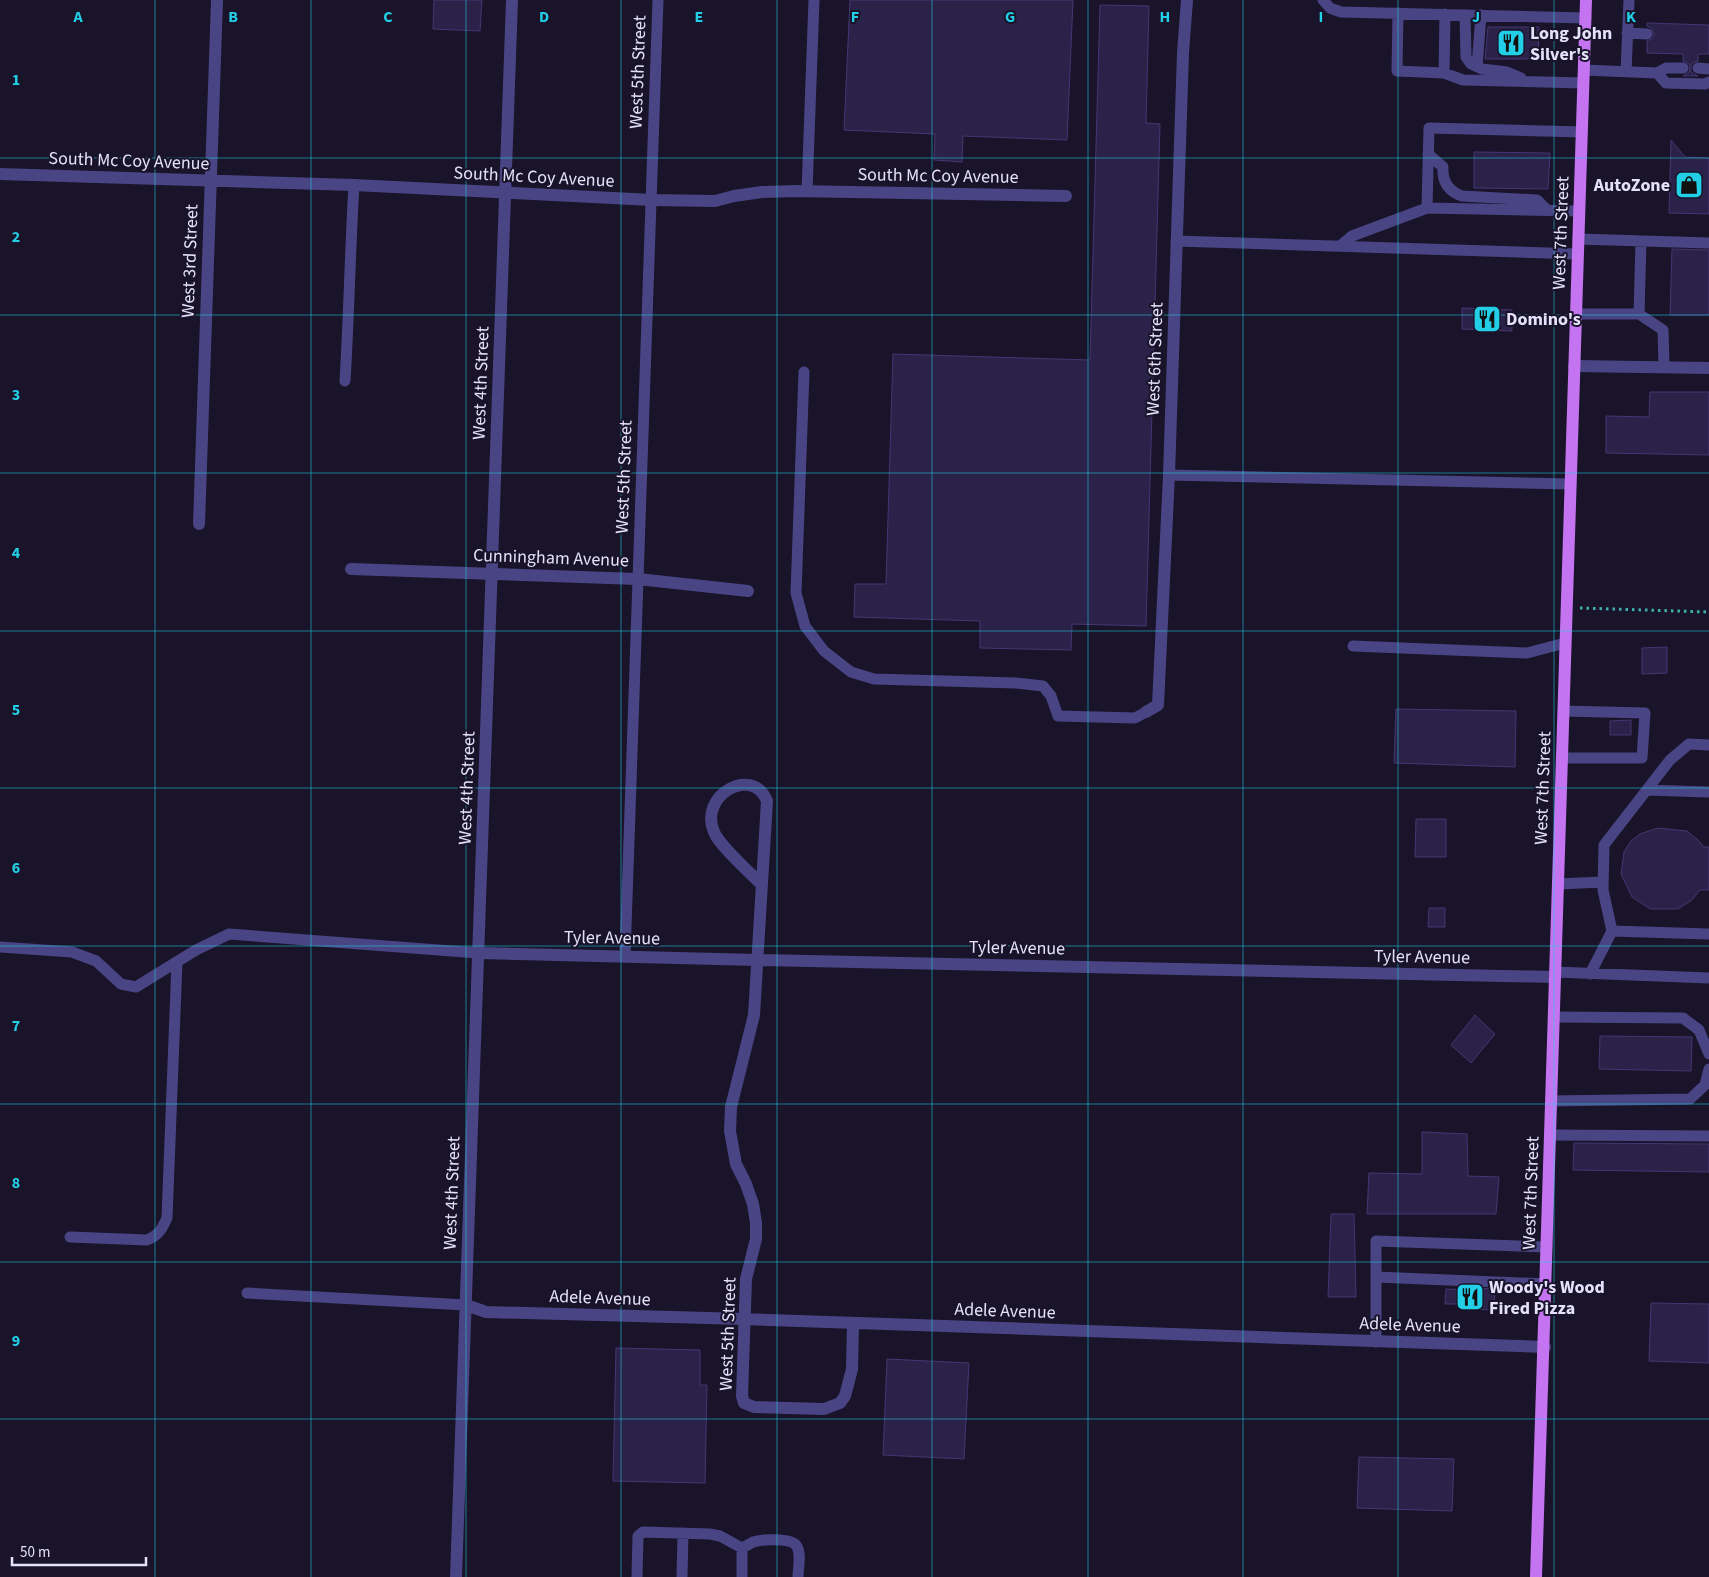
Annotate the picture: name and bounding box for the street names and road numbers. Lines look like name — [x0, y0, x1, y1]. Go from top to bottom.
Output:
street label: West 5th Street — [624, 15, 652, 129]
street label: South Mc Coy Avenue — [48, 146, 210, 176]
street label: South Mc Coy Avenue — [453, 160, 615, 194]
street label: South Mc Coy Avenue — [857, 162, 1019, 190]
street label: West 7th Street — [1547, 176, 1575, 290]
street label: West 3rd Street — [176, 204, 204, 318]
street label: West 6th Street — [1141, 302, 1169, 416]
street label: West 4th Street — [467, 326, 495, 440]
street label: West 5th Street — [610, 420, 638, 534]
street label: Cunningham Avenue — [473, 543, 629, 573]
street label: West 4th Street — [453, 731, 481, 845]
street label: West 7th Street — [1529, 731, 1557, 845]
street label: Tyler Avenue — [564, 925, 660, 951]
street label: Tyler Avenue — [969, 935, 1065, 961]
street label: Tyler Avenue — [1374, 944, 1470, 970]
street label: West 4th Street — [438, 1136, 466, 1250]
street label: West 7th Street — [1517, 1136, 1545, 1250]
street label: West 5th Street — [714, 1277, 742, 1391]
street label: Adele Avenue — [549, 1284, 651, 1312]
street label: Adele Avenue — [954, 1297, 1056, 1325]
street label: Adele Avenue — [1359, 1311, 1461, 1339]

